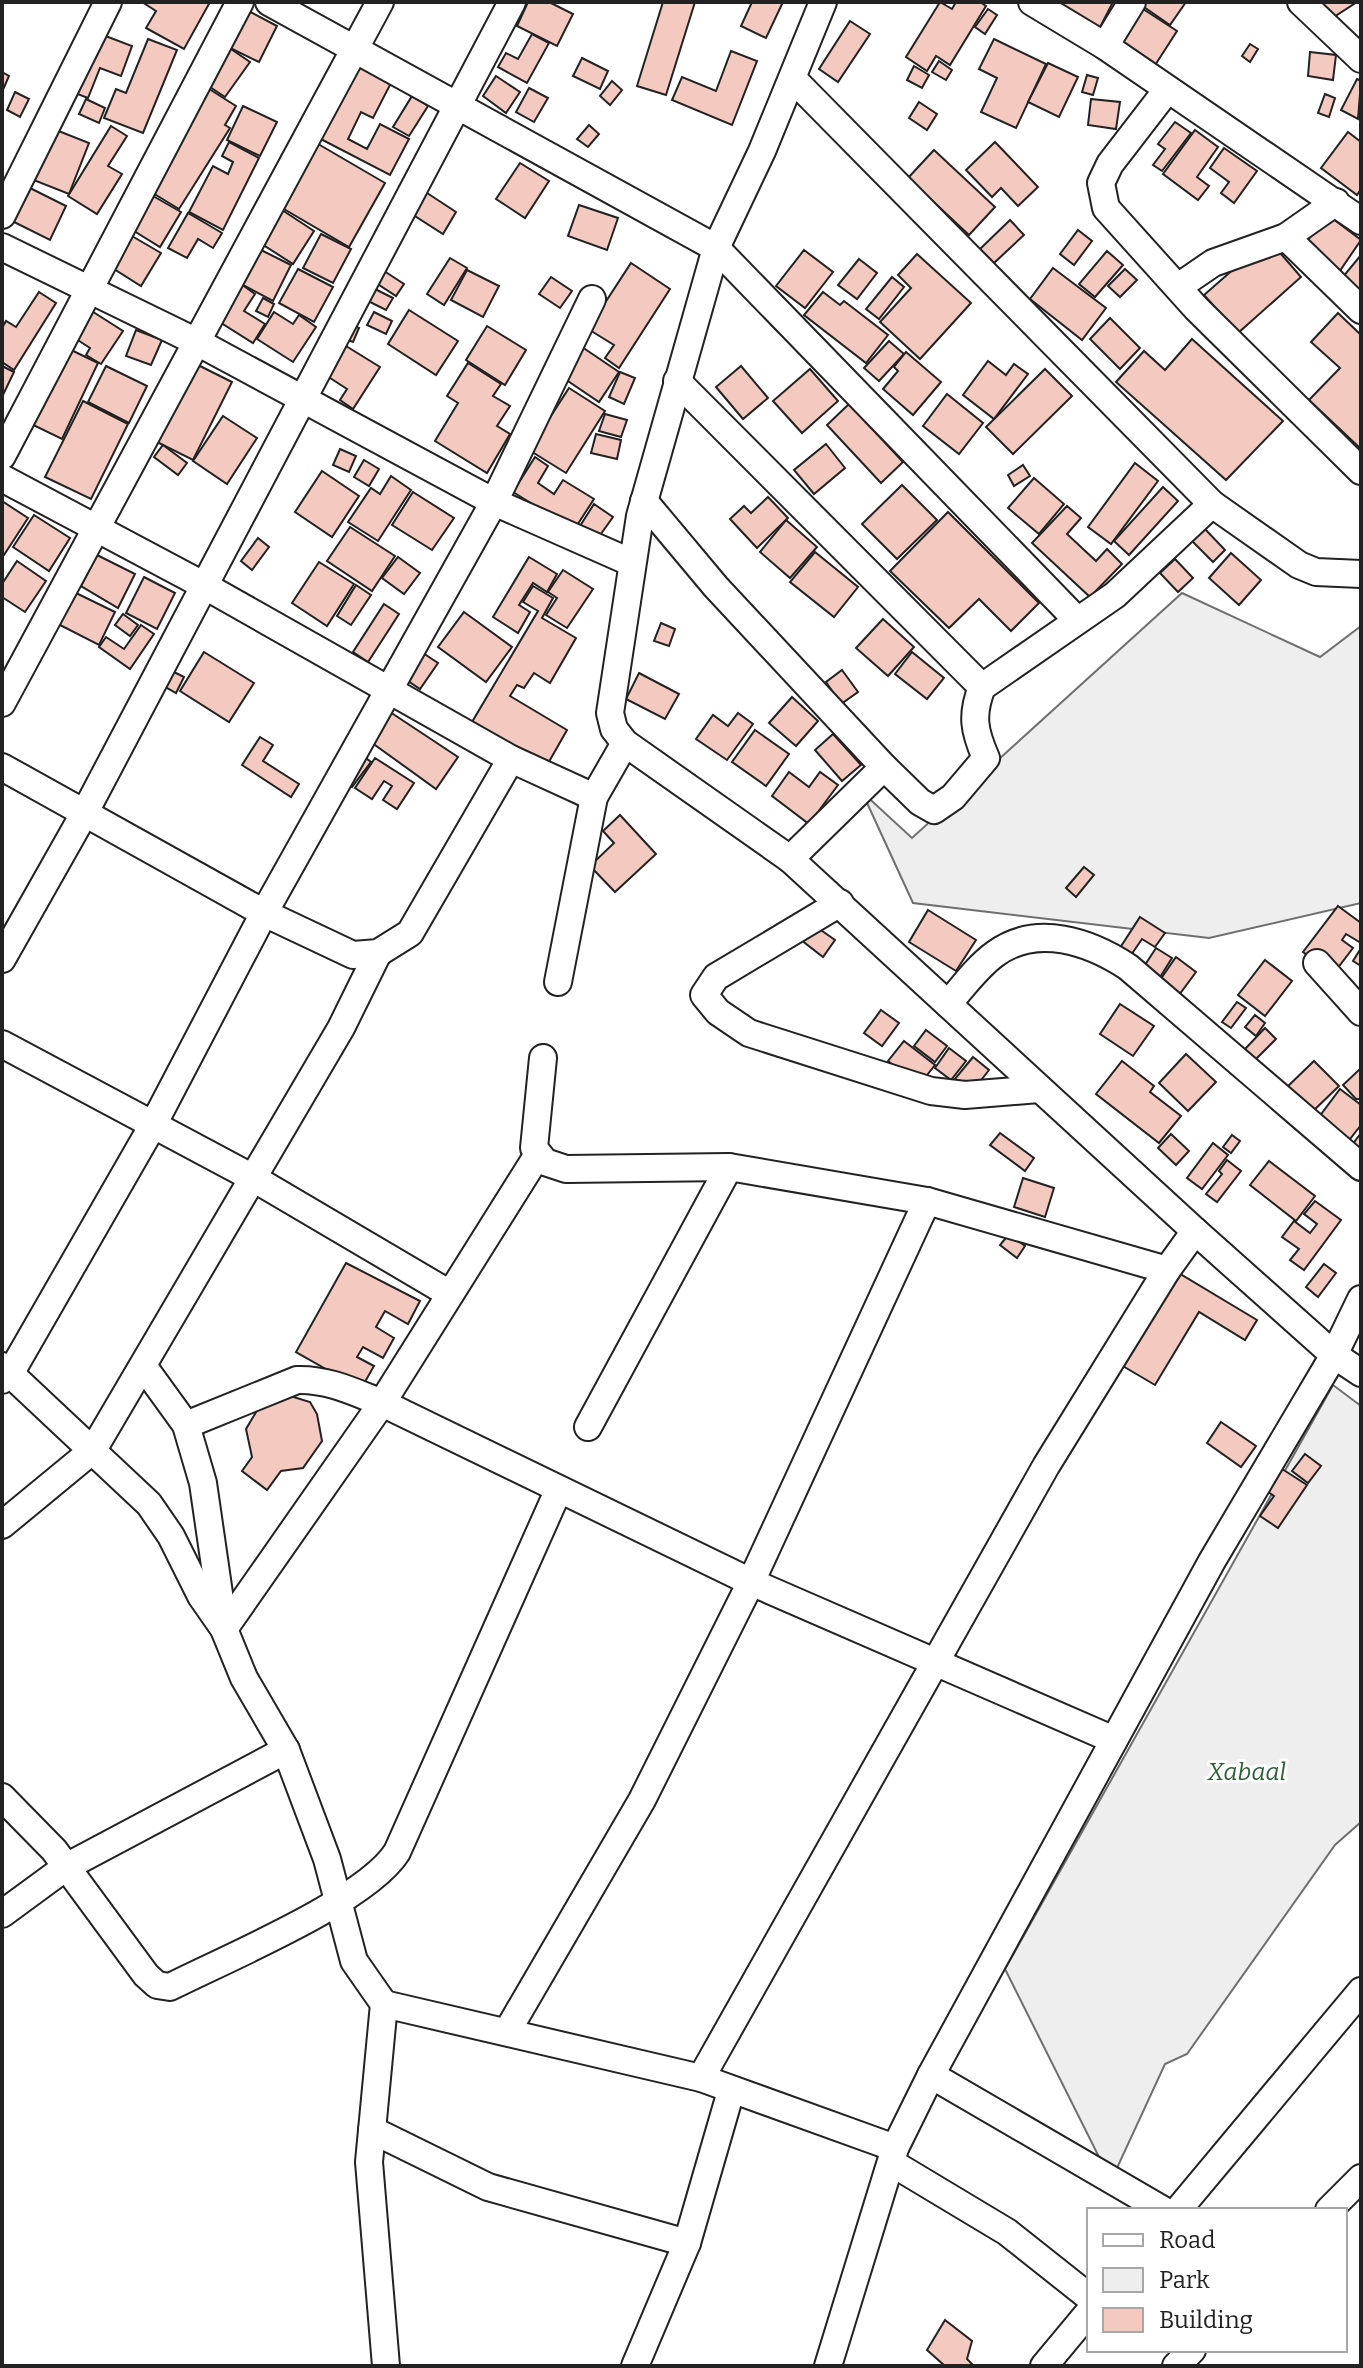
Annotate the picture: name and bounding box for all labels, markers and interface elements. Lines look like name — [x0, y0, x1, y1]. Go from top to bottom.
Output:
park label: Xabaal — [1207, 1758, 1286, 1786]
legend — [1087, 2208, 1347, 2352]
text: Road — [1159, 2226, 1215, 2254]
text: Park — [1159, 2266, 1210, 2294]
text: Building — [1159, 2306, 1253, 2334]

